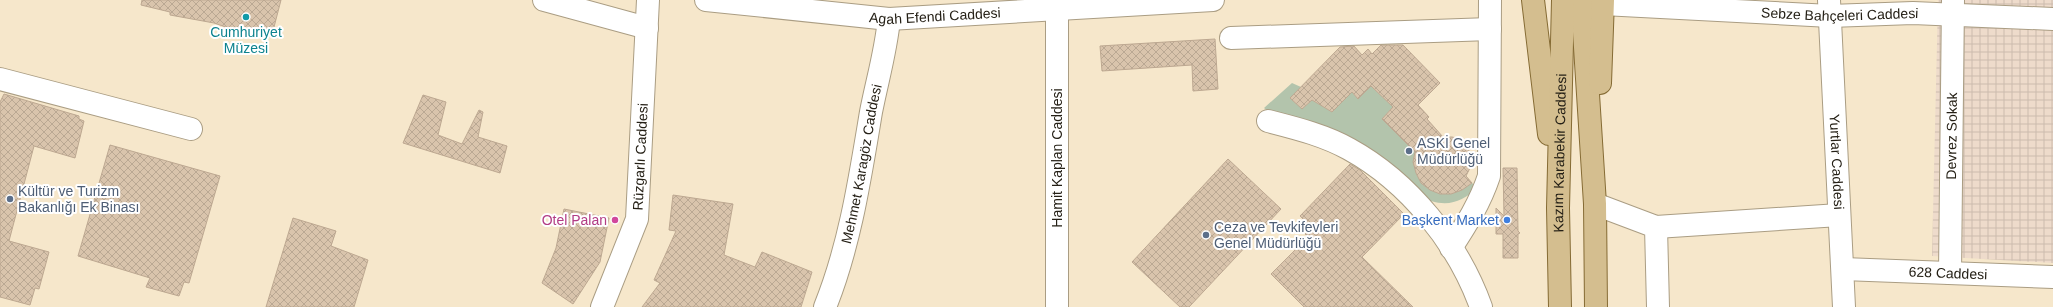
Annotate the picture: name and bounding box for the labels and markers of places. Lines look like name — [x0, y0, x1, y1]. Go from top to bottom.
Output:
marker: Cumhuriyet Müzesi — [241, 12, 251, 22]
place label: Cumhuriyet Müzesi — [210, 24, 282, 56]
place label: ASKİ Genel Müdürlüğü — [1417, 134, 1490, 167]
marker: ASKİ Genel Müdürlüğü — [1404, 146, 1414, 156]
place label: Kültür ve Turizm Bakanlığı Ek Binası — [18, 183, 139, 215]
marker: Kültür ve Turizm Bakanlığı Ek Binası — [5, 194, 15, 204]
place label: Otel Palan — [542, 212, 607, 228]
place label: Başkent Market — [1402, 212, 1499, 228]
marker: Otel Palan — [610, 215, 620, 225]
marker: Başkent Market — [1502, 215, 1512, 225]
place label: Ceza ve Tevkifevleri Genel Müdürlüğü — [1214, 219, 1338, 251]
marker: Ceza ve Tevkifevleri Genel Müdürlüğü — [1201, 230, 1211, 240]

